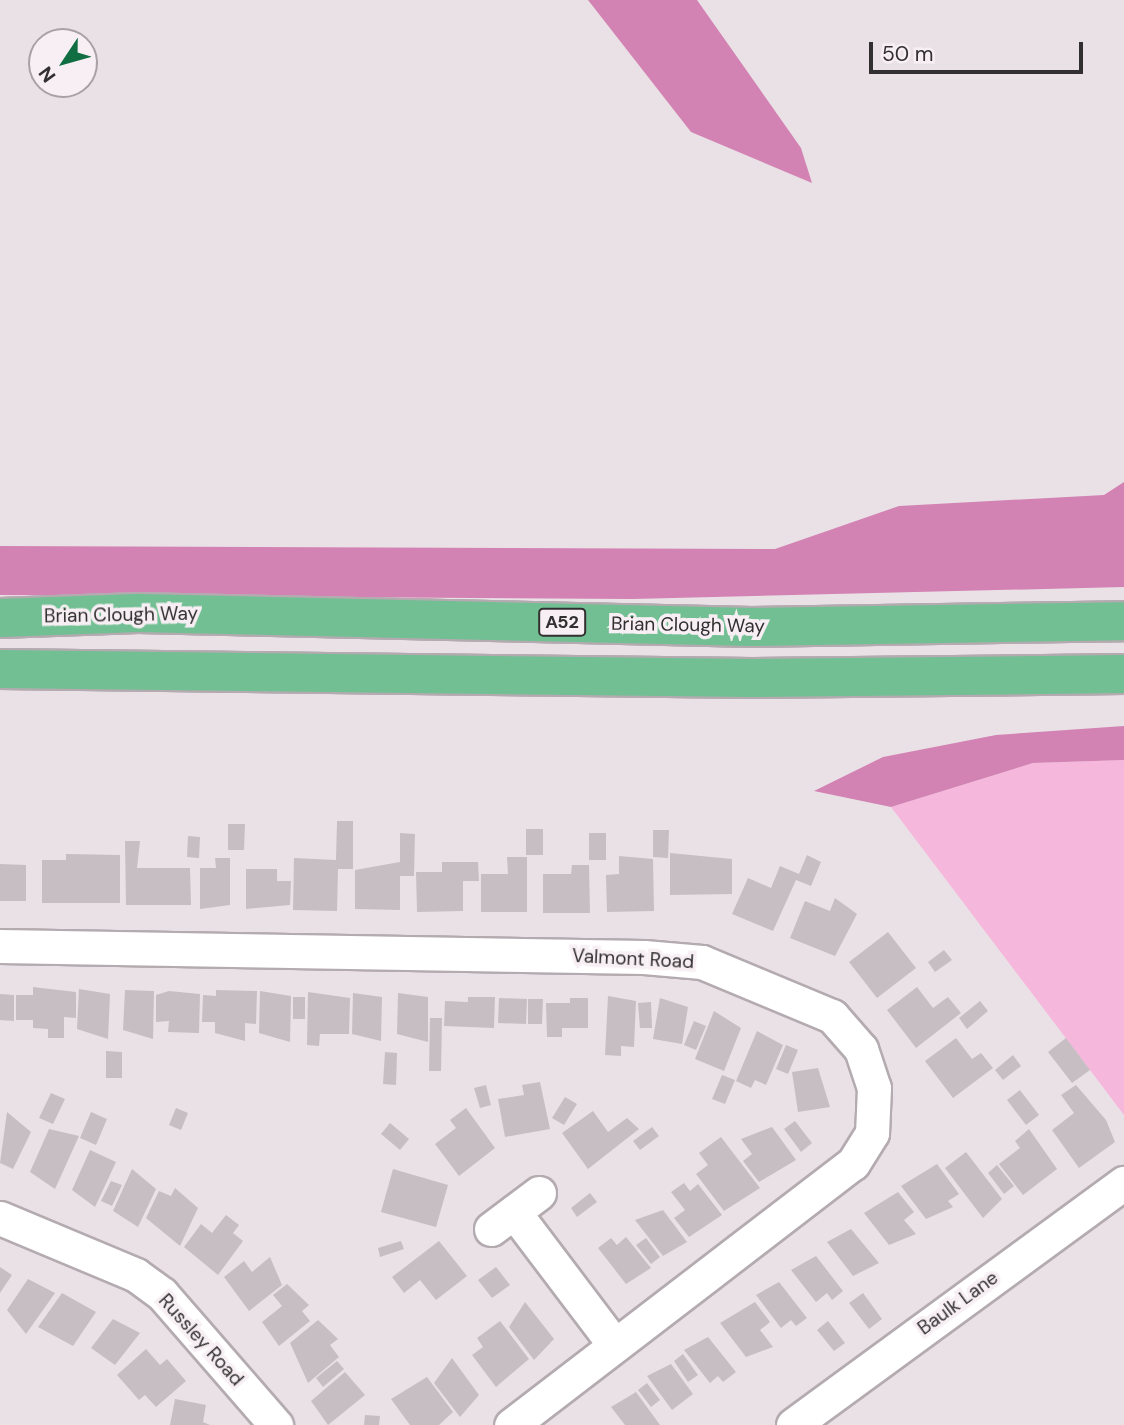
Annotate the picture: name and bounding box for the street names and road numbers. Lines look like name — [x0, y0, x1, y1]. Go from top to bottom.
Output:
street label: Brian Clough Way — [44, 602, 198, 628]
road number: A52 — [538, 608, 586, 636]
street label: Brian Clough Way — [611, 612, 765, 638]
street label: Valmont Road — [571, 944, 695, 974]
street label: Baulk Lane — [913, 1266, 1003, 1340]
street label: Russley Road — [154, 1289, 248, 1391]

